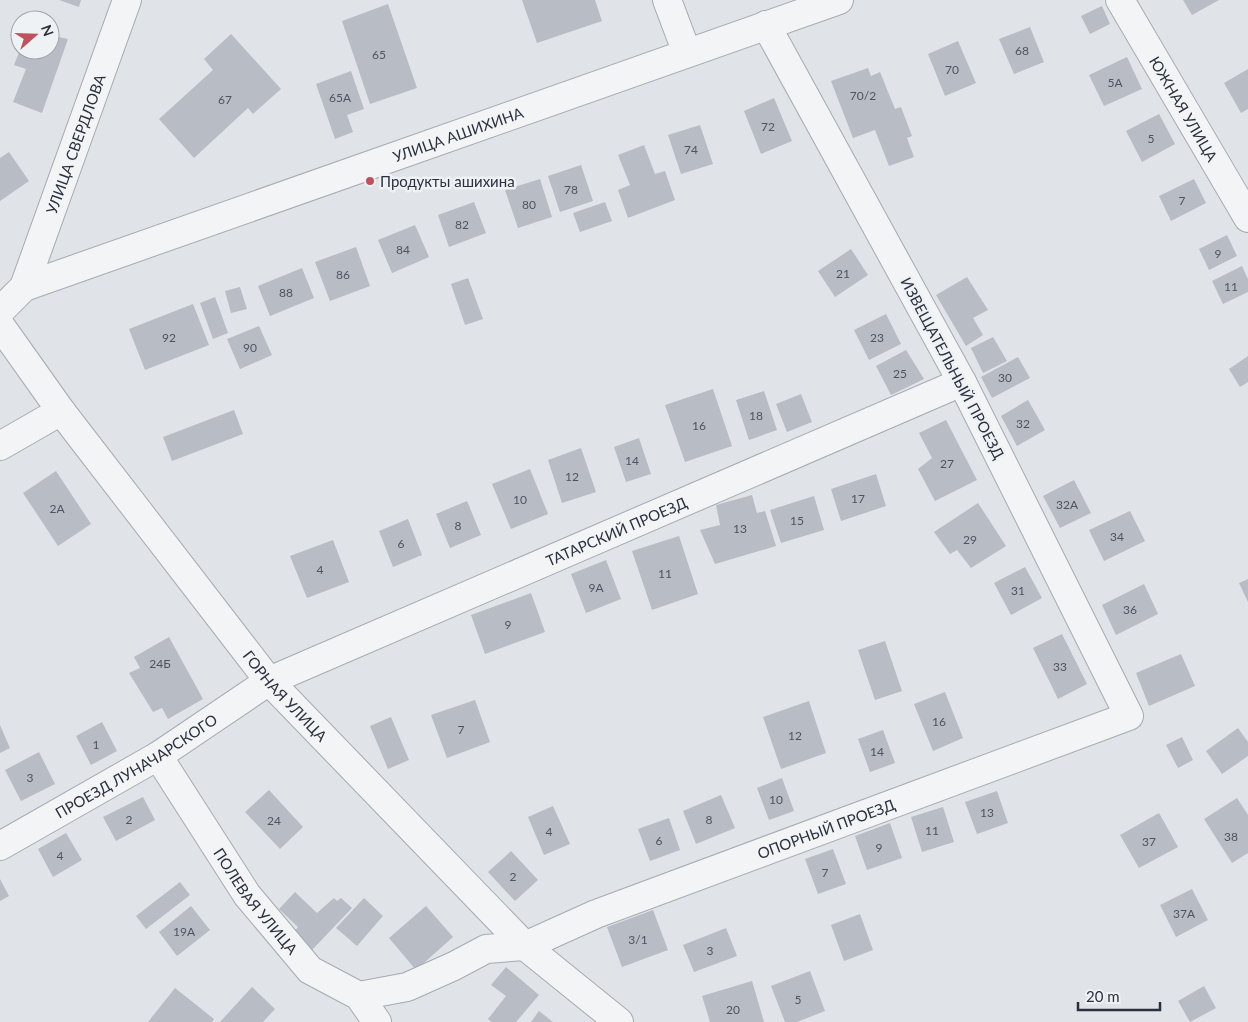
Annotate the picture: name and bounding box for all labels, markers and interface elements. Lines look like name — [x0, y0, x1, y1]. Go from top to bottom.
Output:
north arrow — [10, 10, 60, 60]
text: N — [38, 22, 58, 38]
house number: 68 — [1015, 43, 1029, 58]
house number: 65 — [372, 47, 386, 62]
street label: ЮЖНАЯ УЛИЦА — [1146, 53, 1222, 165]
house number: 70 — [945, 62, 959, 77]
street label: УЛИЦА СВЕРДЛОВА — [42, 71, 109, 216]
house number: 5А — [1107, 75, 1123, 90]
house number: 70/2 — [850, 88, 876, 103]
house number: 65А — [329, 90, 352, 105]
house number: 67 — [218, 92, 232, 107]
street label: УЛИЦА АШИХИНА — [390, 103, 526, 165]
house number: 72 — [761, 119, 775, 134]
house number: 5 — [1148, 131, 1155, 146]
house number: 74 — [684, 142, 698, 157]
place label: Продукты ашихина — [380, 172, 515, 190]
marker: Продукты ашихина — [364, 175, 376, 187]
house number: 78 — [564, 182, 578, 197]
house number: 7 — [1179, 193, 1186, 208]
house number: 80 — [522, 197, 536, 212]
house number: 82 — [455, 217, 469, 232]
house number: 84 — [396, 242, 410, 257]
house number: 9 — [1215, 246, 1222, 261]
house number: 21 — [836, 266, 850, 281]
house number: 86 — [336, 267, 350, 282]
street label: ИЗВЕЩАТЕЛЬНЫЙ ПРОЕЗД — [897, 274, 1009, 462]
house number: 11 — [1224, 279, 1238, 294]
house number: 88 — [279, 285, 293, 300]
house number: 92 — [162, 330, 176, 345]
house number: 23 — [870, 330, 884, 345]
house number: 90 — [243, 340, 257, 355]
house number: 25 — [893, 366, 907, 381]
house number: 30 — [998, 370, 1012, 385]
house number: 18 — [749, 408, 763, 423]
house number: 32 — [1016, 416, 1030, 431]
house number: 16 — [692, 418, 706, 433]
house number: 14 — [625, 453, 639, 468]
house number: 27 — [940, 456, 954, 471]
house number: 12 — [565, 469, 579, 484]
house number: 17 — [851, 491, 865, 506]
house number: 10 — [513, 492, 527, 507]
street label: ТАТАРСКИЙ ПРОЕЗД — [543, 493, 690, 570]
house number: 32А — [1056, 497, 1079, 512]
house number: 2А — [49, 501, 65, 516]
house number: 15 — [790, 513, 804, 528]
house number: 8 — [455, 518, 462, 533]
house number: 13 — [733, 521, 747, 536]
house number: 34 — [1110, 529, 1124, 544]
house number: 29 — [963, 532, 977, 547]
house number: 6 — [398, 536, 405, 551]
house number: 4 — [317, 562, 324, 577]
house number: 11 — [658, 566, 672, 581]
house number: 9А — [588, 580, 604, 595]
house number: 31 — [1011, 583, 1025, 598]
house number: 36 — [1123, 602, 1137, 617]
house number: 9 — [505, 617, 512, 632]
street label: ГОРНАЯ УЛИЦА — [240, 647, 332, 745]
house number: 24Б — [149, 656, 171, 671]
house number: 33 — [1053, 659, 1067, 674]
street label: ПРОЕЗД ЛУНАЧАРСКОГО — [52, 710, 220, 822]
house number: 16 — [932, 714, 946, 729]
house number: 7 — [458, 722, 465, 737]
house number: 12 — [788, 728, 802, 743]
house number: 1 — [93, 737, 100, 752]
house number: 14 — [870, 744, 884, 759]
house number: 3 — [27, 770, 34, 785]
house number: 10 — [769, 792, 783, 807]
street label: ОПОРНЫЙ ПРОЕЗД — [755, 795, 898, 862]
house number: 13 — [980, 805, 994, 820]
house number: 2 — [126, 812, 133, 827]
house number: 8 — [706, 812, 713, 827]
house number: 24 — [267, 813, 281, 828]
house number: 11 — [925, 823, 939, 838]
house number: 4 — [546, 824, 553, 839]
house number: 38 — [1224, 829, 1238, 844]
house number: 6 — [656, 833, 663, 848]
house number: 37 — [1142, 834, 1156, 849]
house number: 9 — [876, 840, 883, 855]
street label: ПОЛЕВАЯ УЛИЦА — [210, 844, 302, 958]
house number: 4 — [57, 848, 64, 863]
house number: 7 — [822, 865, 829, 880]
house number: 2 — [510, 869, 517, 884]
house number: 37А — [1173, 906, 1196, 921]
house number: 19А — [173, 924, 196, 939]
house number: 3/1 — [628, 932, 648, 947]
house number: 3 — [707, 943, 714, 958]
scale bar — [1078, 980, 1160, 1012]
text: 20 m — [1086, 987, 1120, 1005]
house number: 5 — [795, 992, 802, 1007]
house number: 20 — [726, 1002, 740, 1017]

